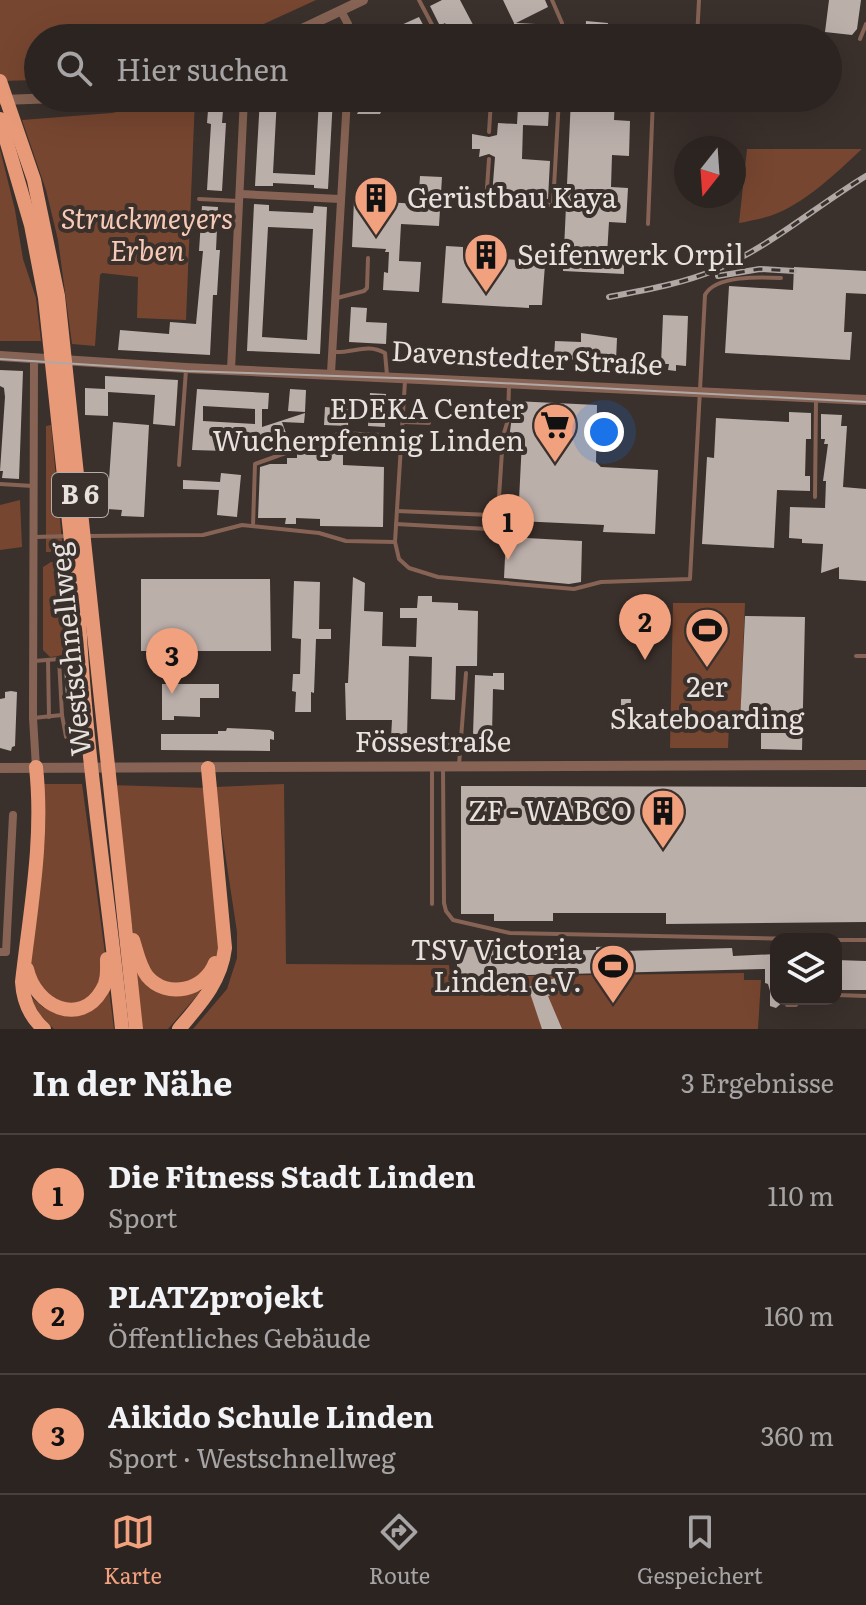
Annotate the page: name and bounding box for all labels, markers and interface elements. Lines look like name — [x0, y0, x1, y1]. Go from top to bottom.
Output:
search box — [24, 24, 842, 112]
icon: search — [52, 46, 96, 90]
text: Hier suchen — [116, 46, 289, 90]
north arrow — [674, 136, 746, 208]
building icon: Gerüstbau Kaya — [352, 174, 400, 237]
place label: Gerüstbau Kaya — [407, 175, 617, 217]
park label: Struckmeyers Erben — [61, 196, 233, 270]
building icon: Seifenwerk Orpil — [462, 231, 510, 294]
place label: Seifenwerk Orpil — [517, 232, 744, 274]
street label: Davenstedter Straße — [390, 328, 664, 384]
place label: EDEKA Center Wucherpfennig Linden — [213, 386, 525, 460]
supermarket icon: EDEKA Center Wucherpfennig Linden — [531, 401, 579, 464]
your location — [584, 412, 624, 452]
road number: B 6 — [52, 473, 108, 517]
pin: 1 — [482, 494, 534, 560]
street label: Westschnellweg — [36, 540, 100, 758]
pin: 2 — [619, 594, 671, 660]
sports icon: 2er Skateboarding — [683, 606, 731, 669]
pin: 3 — [146, 628, 198, 694]
place label: 2er Skateboarding — [610, 664, 805, 738]
street label: Fössestraße — [355, 719, 511, 761]
building icon: ZF - WABCO — [639, 787, 687, 850]
place label: ZF - WABCO — [468, 788, 632, 830]
place label: TSV Victoria Linden e.V. — [411, 927, 582, 1001]
map controls — [770, 933, 842, 1005]
button: layers — [770, 933, 842, 1005]
sports icon: TSV Victoria Linden e.V. — [589, 942, 637, 1005]
text: In der Nähe — [32, 1056, 232, 1106]
text: 3 Ergebnisse — [681, 1062, 834, 1101]
text: Die Fitness Stadt Linden — [108, 1153, 476, 1197]
text: 1 — [53, 1175, 63, 1214]
text: 110 m — [767, 1175, 834, 1214]
text: Sport — [108, 1197, 177, 1236]
text: PLATZprojekt — [108, 1273, 324, 1317]
text: 2 — [51, 1295, 65, 1334]
text: 160 m — [764, 1295, 834, 1334]
text: Öffentliches Gebäude — [108, 1317, 371, 1356]
text: Aikido Schule Linden — [108, 1393, 434, 1437]
text: 3 — [51, 1415, 65, 1454]
text: 360 m — [760, 1415, 834, 1454]
text: Sport · Westschnellweg — [108, 1437, 396, 1476]
tab: Karte — [103, 1510, 162, 1591]
tab: Route — [369, 1510, 430, 1591]
tab: Gespeichert — [637, 1510, 763, 1591]

